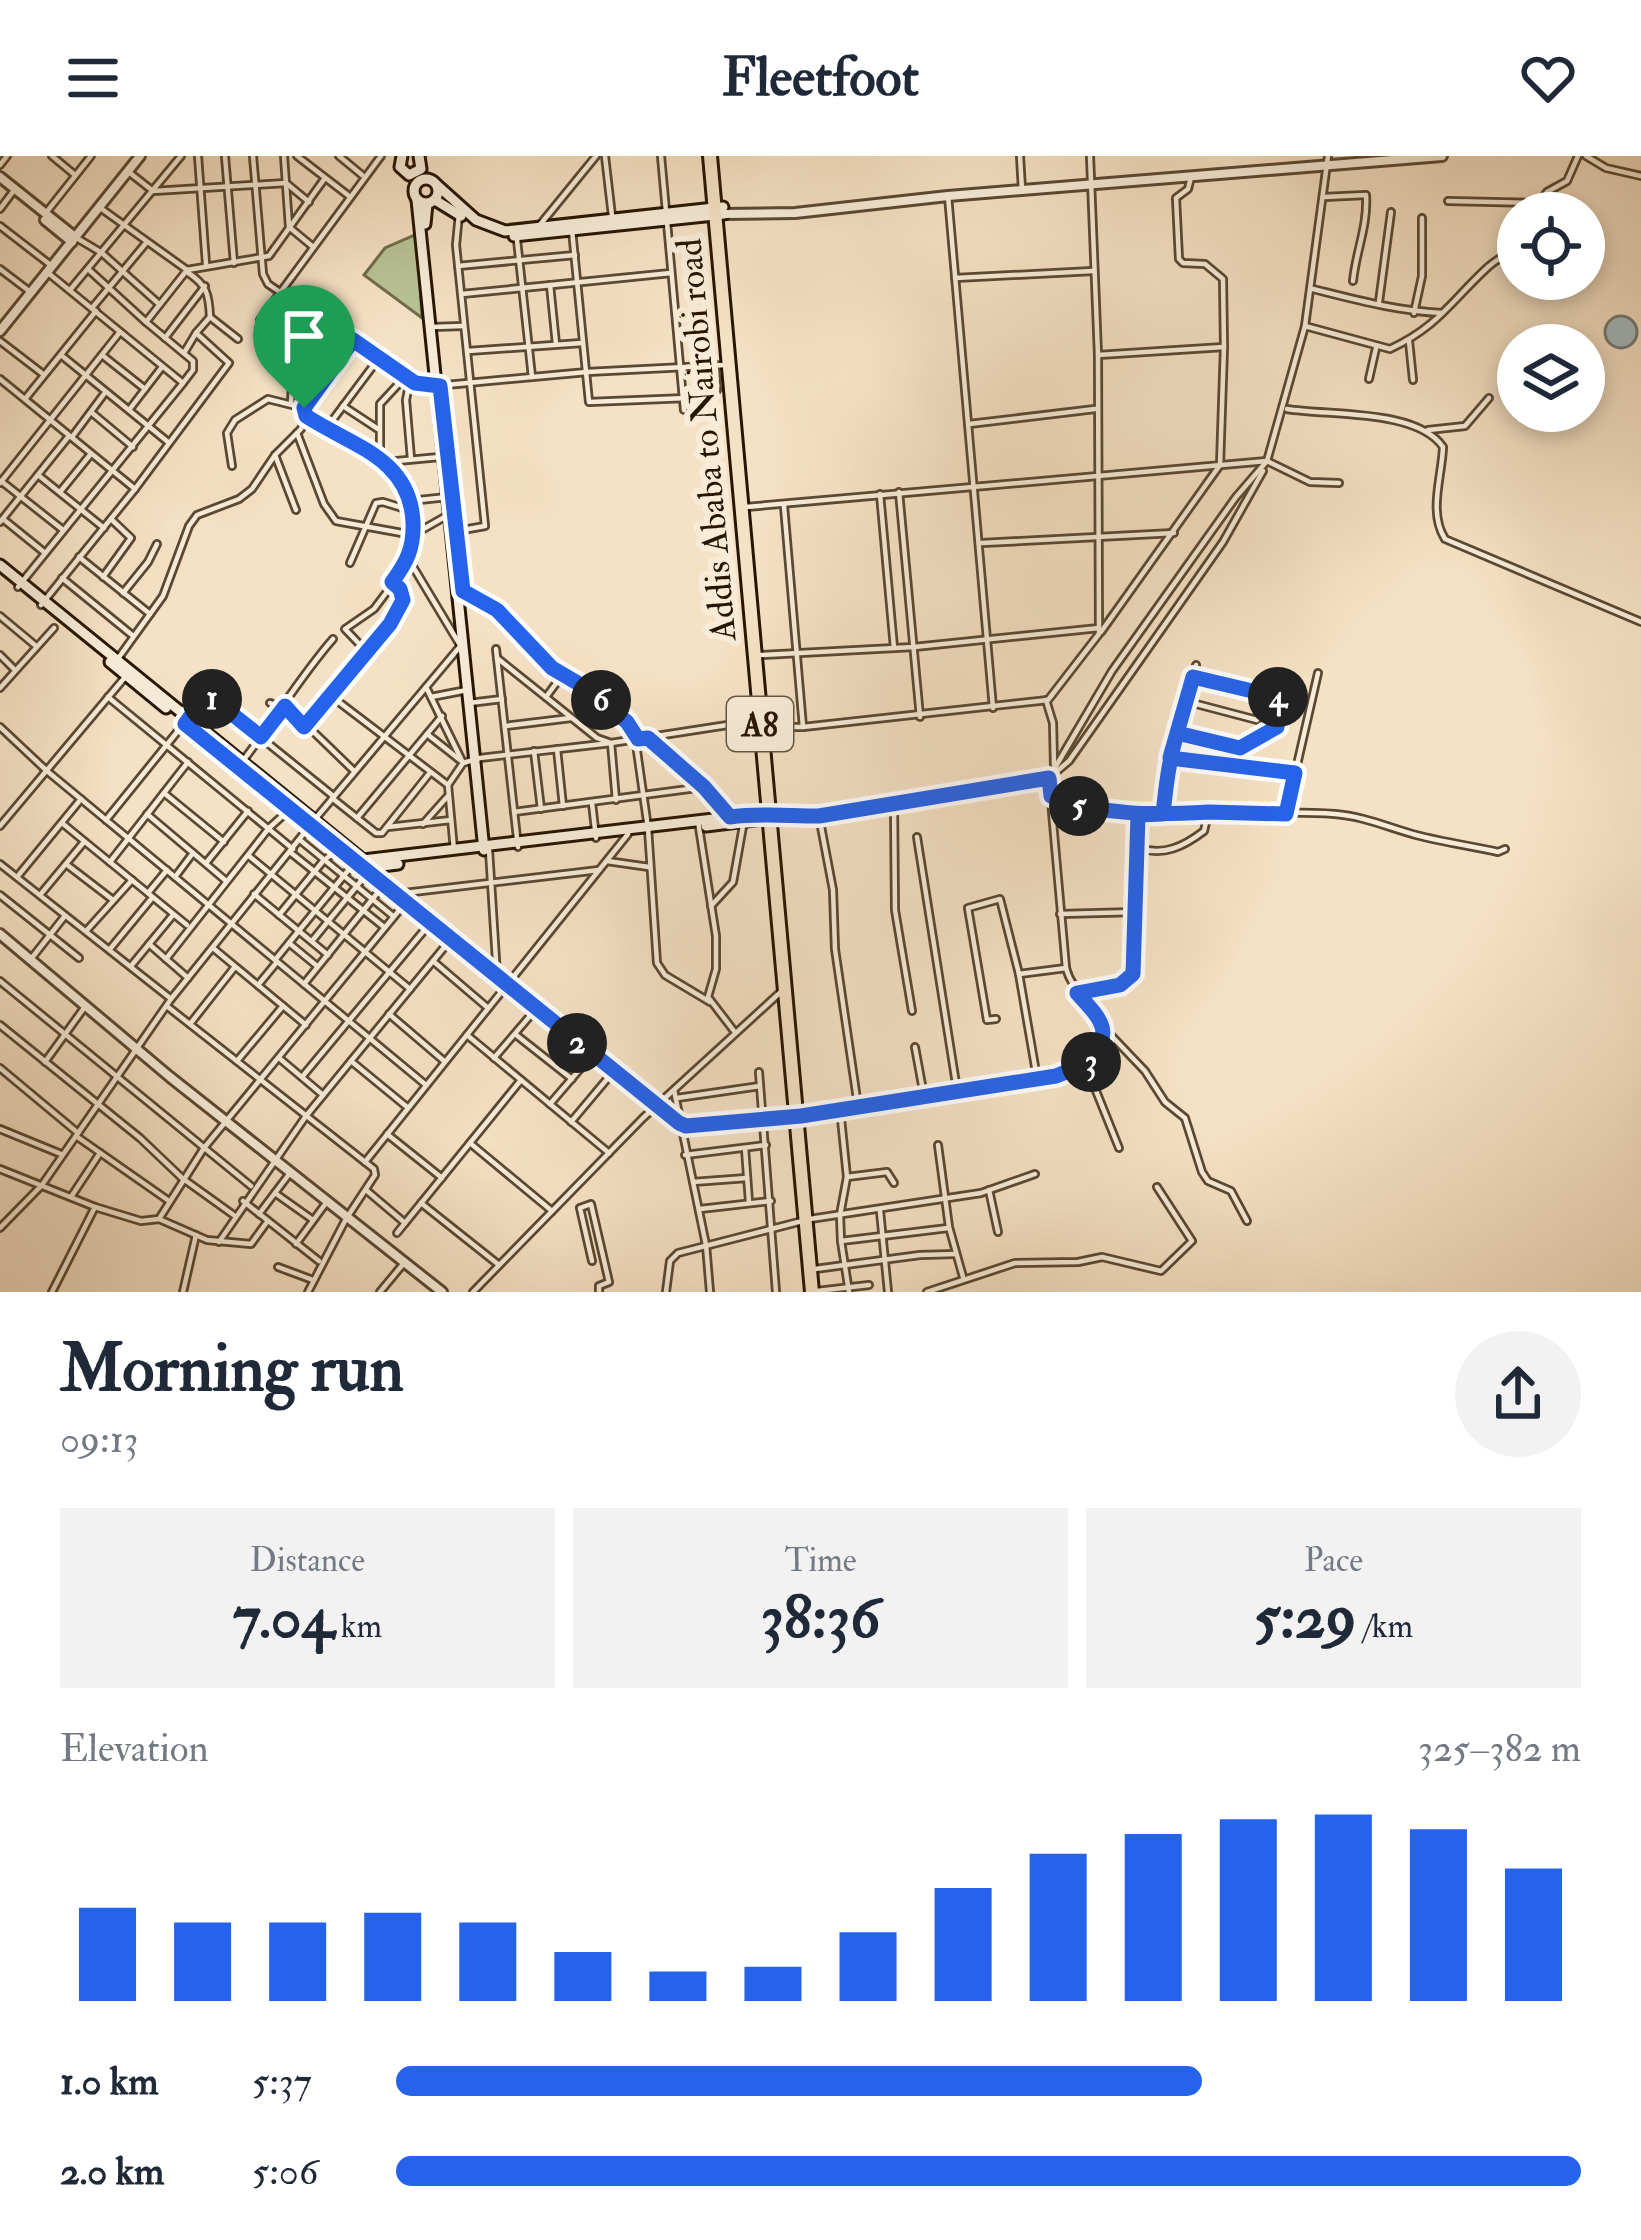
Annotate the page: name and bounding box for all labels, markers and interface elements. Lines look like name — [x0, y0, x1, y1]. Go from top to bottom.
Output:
text: Fleetfoot — [722, 44, 919, 112]
icon: menu — [60, 45, 126, 111]
icon: heart — [1515, 45, 1581, 111]
map controls — [1497, 192, 1605, 432]
button: locate — [1497, 192, 1605, 300]
street label: Addis Ababa to Nairobi road — [666, 236, 747, 644]
pin — [253, 285, 355, 408]
icon: arrive — [271, 303, 337, 369]
button: layers — [1497, 324, 1605, 432]
pin: 4 — [1248, 667, 1308, 727]
pin: 1 — [182, 669, 242, 729]
pin: 6 — [571, 670, 631, 730]
text: 4 — [1269, 676, 1287, 717]
text: 1 — [206, 678, 218, 719]
text: 6 — [593, 679, 609, 720]
road number: A8 — [727, 697, 793, 751]
pin: 5 — [1049, 776, 1109, 836]
text: 5 — [1072, 785, 1086, 826]
pin: 2 — [547, 1013, 607, 1073]
text: 2 — [569, 1022, 585, 1063]
pin: 3 — [1061, 1032, 1121, 1092]
text: 3 — [1085, 1041, 1097, 1082]
text: Morning run — [60, 1328, 404, 1411]
button: share — [1455, 1331, 1581, 1457]
text: 09:13 — [60, 1415, 139, 1464]
text: Distance — [250, 1540, 365, 1581]
text: Time — [784, 1540, 857, 1581]
text: Pace — [1304, 1540, 1363, 1581]
text: 7.04 — [233, 1581, 334, 1656]
text: 38:36 — [761, 1581, 880, 1656]
text: 5:29 — [1254, 1581, 1356, 1656]
text: km — [334, 1606, 382, 1647]
text: /km — [1356, 1606, 1413, 1647]
text: Elevation — [60, 1724, 209, 1773]
text: 325–382 m — [1418, 1724, 1581, 1773]
text: 1.0 km — [60, 2057, 159, 2106]
text: 5:37 — [252, 2057, 312, 2106]
text: 2.0 km — [60, 2147, 164, 2196]
text: 5:06 — [252, 2147, 318, 2196]

